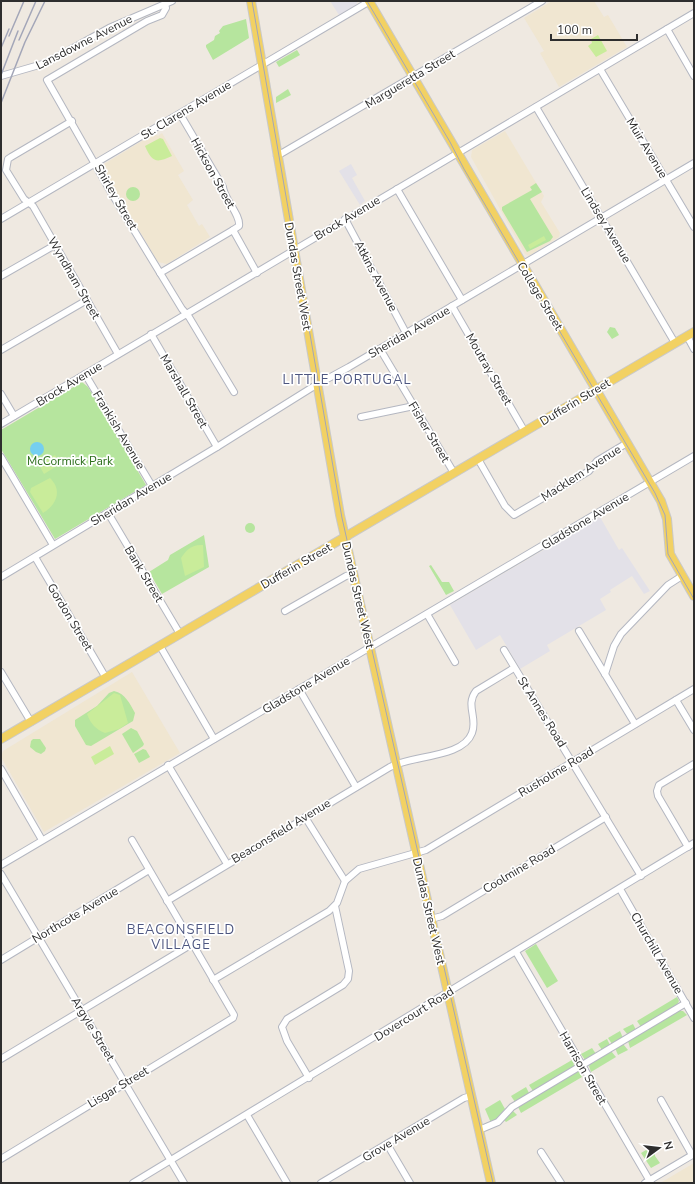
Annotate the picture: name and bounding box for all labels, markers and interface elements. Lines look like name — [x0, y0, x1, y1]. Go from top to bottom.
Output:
street label: Lansdowne Avenue — [33, 11, 135, 73]
scale bar — [551, 16, 637, 42]
text: 100 m — [557, 22, 592, 38]
street label: Margueretta Street — [362, 45, 459, 112]
street label: St. Clarens Avenue — [138, 77, 234, 143]
street label: Muir Avenue — [623, 115, 671, 181]
street label: Hickson Street — [187, 135, 239, 212]
street label: Shirley Street — [91, 161, 142, 233]
street label: Lindsey Avenue — [577, 184, 635, 266]
street label: Brock Avenue — [311, 192, 383, 244]
street label: Dundas Street West — [281, 221, 316, 332]
street label: Wyndham Street — [44, 234, 104, 323]
street label: Atkins Avenue — [351, 238, 401, 314]
street label: College Street — [513, 259, 567, 334]
street label: Sheridan Avenue — [365, 302, 453, 362]
street label: Moutray Street — [462, 330, 516, 408]
street label: Marshall Street — [156, 351, 212, 432]
street label: Brock Avenue — [33, 358, 105, 410]
district label: LITTLE PORTUGAL — [283, 371, 411, 389]
street label: Dufferin Street — [537, 374, 614, 429]
street label: Frankish Avenue — [89, 388, 149, 472]
street label: Fisher Street — [405, 399, 454, 466]
street label: Macklem Avenue — [538, 441, 624, 505]
park label: McCormick Park — [27, 453, 114, 469]
street label: Sheridan Avenue — [88, 469, 174, 529]
street label: Gladstone Avenue — [538, 489, 632, 553]
street label: Dufferin Street — [258, 539, 335, 593]
street label: Dundas Street West — [338, 540, 378, 651]
street label: Bank Street — [121, 543, 168, 606]
street label: Gordon Street — [44, 580, 97, 654]
street label: Gladstone Avenue — [259, 653, 353, 717]
street label: St Annes Road — [514, 674, 570, 750]
street label: Rusholme Road — [515, 743, 597, 801]
street label: Beaconsfield Avenue — [228, 795, 334, 867]
street label: Coolmine Road — [480, 841, 558, 897]
street label: Dundas Street West — [409, 856, 449, 967]
street label: Northcote Avenue — [29, 883, 121, 947]
street label: Churchill Avenue — [627, 909, 687, 997]
district label: BEACONSFIELD VILLAGE — [127, 921, 235, 954]
street label: Dovercourt Road — [371, 983, 457, 1045]
street label: Argyle Street — [68, 994, 119, 1065]
street label: Harrison Street — [556, 1029, 611, 1108]
street label: Lisgar Street — [84, 1062, 152, 1112]
street label: Grove Avenue — [359, 1113, 433, 1165]
north arrow — [639, 1128, 679, 1168]
text: N — [660, 1140, 676, 1151]

